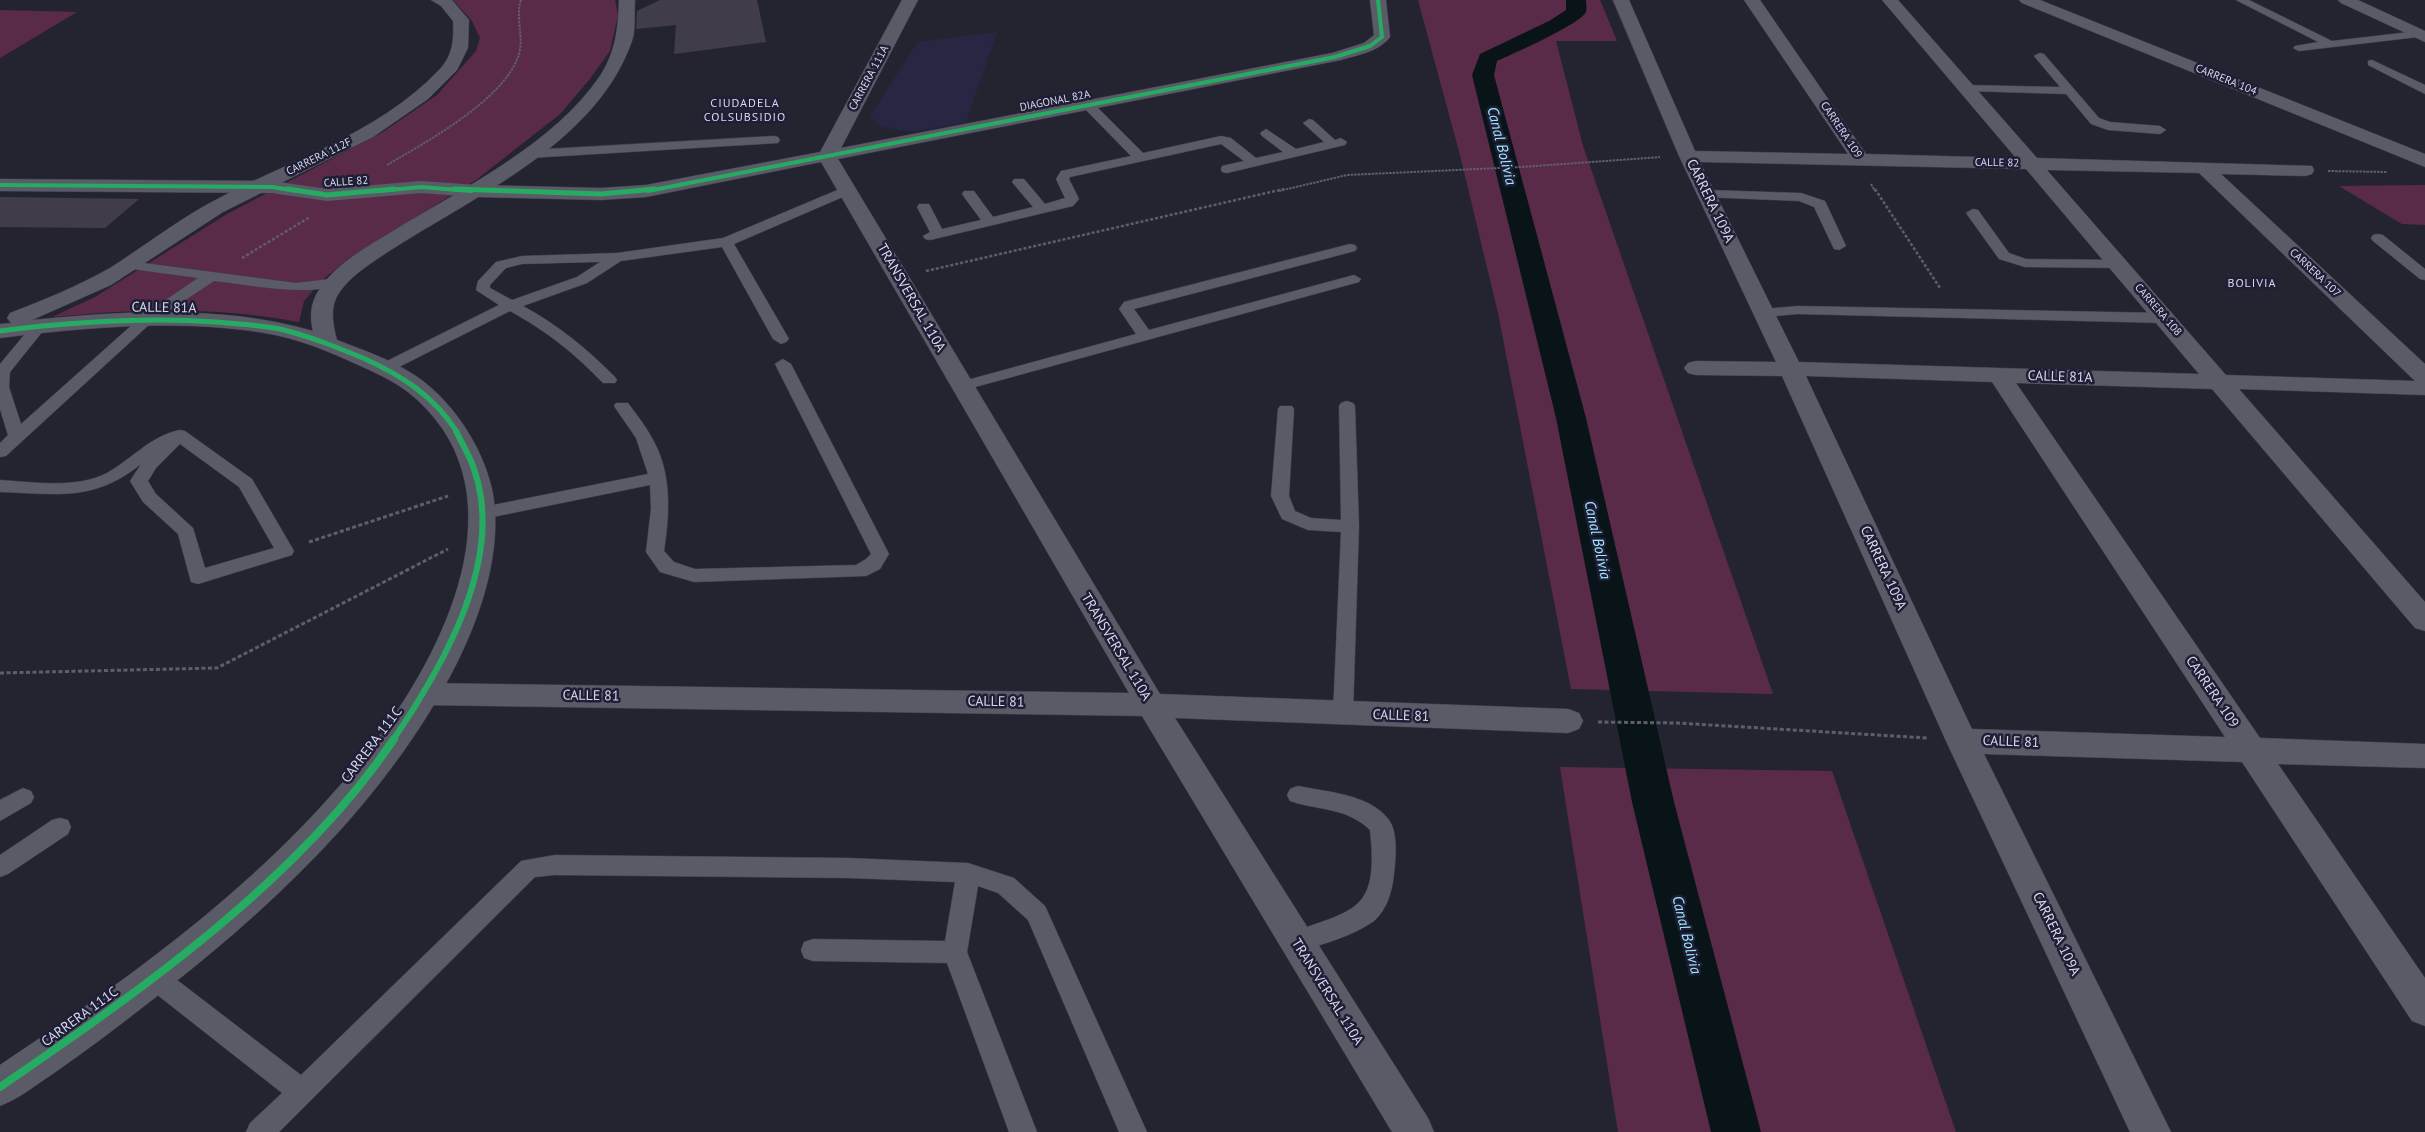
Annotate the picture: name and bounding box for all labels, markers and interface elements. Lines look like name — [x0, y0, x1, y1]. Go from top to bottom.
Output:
street label: CARRERA 111A — [846, 43, 892, 113]
street label: CARRERA 104 — [2193, 62, 2259, 98]
street label: DIAGONAL 82A — [1019, 88, 1091, 114]
district label: CIUDADELA COLSUBSIDIO — [702, 97, 788, 125]
street label: CARRERA 109 — [1817, 99, 1865, 161]
water label: Canal Bolivia — [1483, 105, 1519, 187]
street label: CARRERA 112F — [284, 136, 354, 178]
street label: CARRERA 109A — [1683, 156, 1737, 246]
street label: CALLE 82 — [1975, 156, 2019, 170]
street label: CALLE 82 — [323, 174, 369, 190]
street label: TRANSVERSAL 110A — [873, 241, 949, 355]
street label: CARRERA 107 — [2287, 246, 2343, 300]
district label: BOLIVIA — [2227, 277, 2277, 291]
street label: CARRERA 108 — [2132, 281, 2184, 339]
street label: CALLE 81A — [131, 299, 197, 317]
street label: CALLE 81A — [2027, 367, 2093, 387]
water label: Canal Bolivia — [1580, 499, 1614, 581]
street label: CARRERA 109A — [1856, 523, 1910, 613]
street label: TRANSVERSAL 110A — [1077, 590, 1155, 704]
street label: CARRERA 109 — [2182, 653, 2242, 731]
street label: CALLE 81 — [562, 687, 620, 705]
street label: CALLE 81 — [967, 693, 1025, 711]
street label: CARRERA 111C — [338, 704, 406, 786]
street label: CALLE 81 — [1372, 707, 1430, 725]
street label: CALLE 81 — [1982, 733, 2040, 751]
street label: CARRERA 109A — [2029, 889, 2083, 979]
water label: Canal Bolivia — [1668, 894, 1704, 976]
street label: TRANSVERSAL 110A — [1287, 936, 1367, 1048]
street label: CARRERA 111C — [38, 984, 122, 1050]

